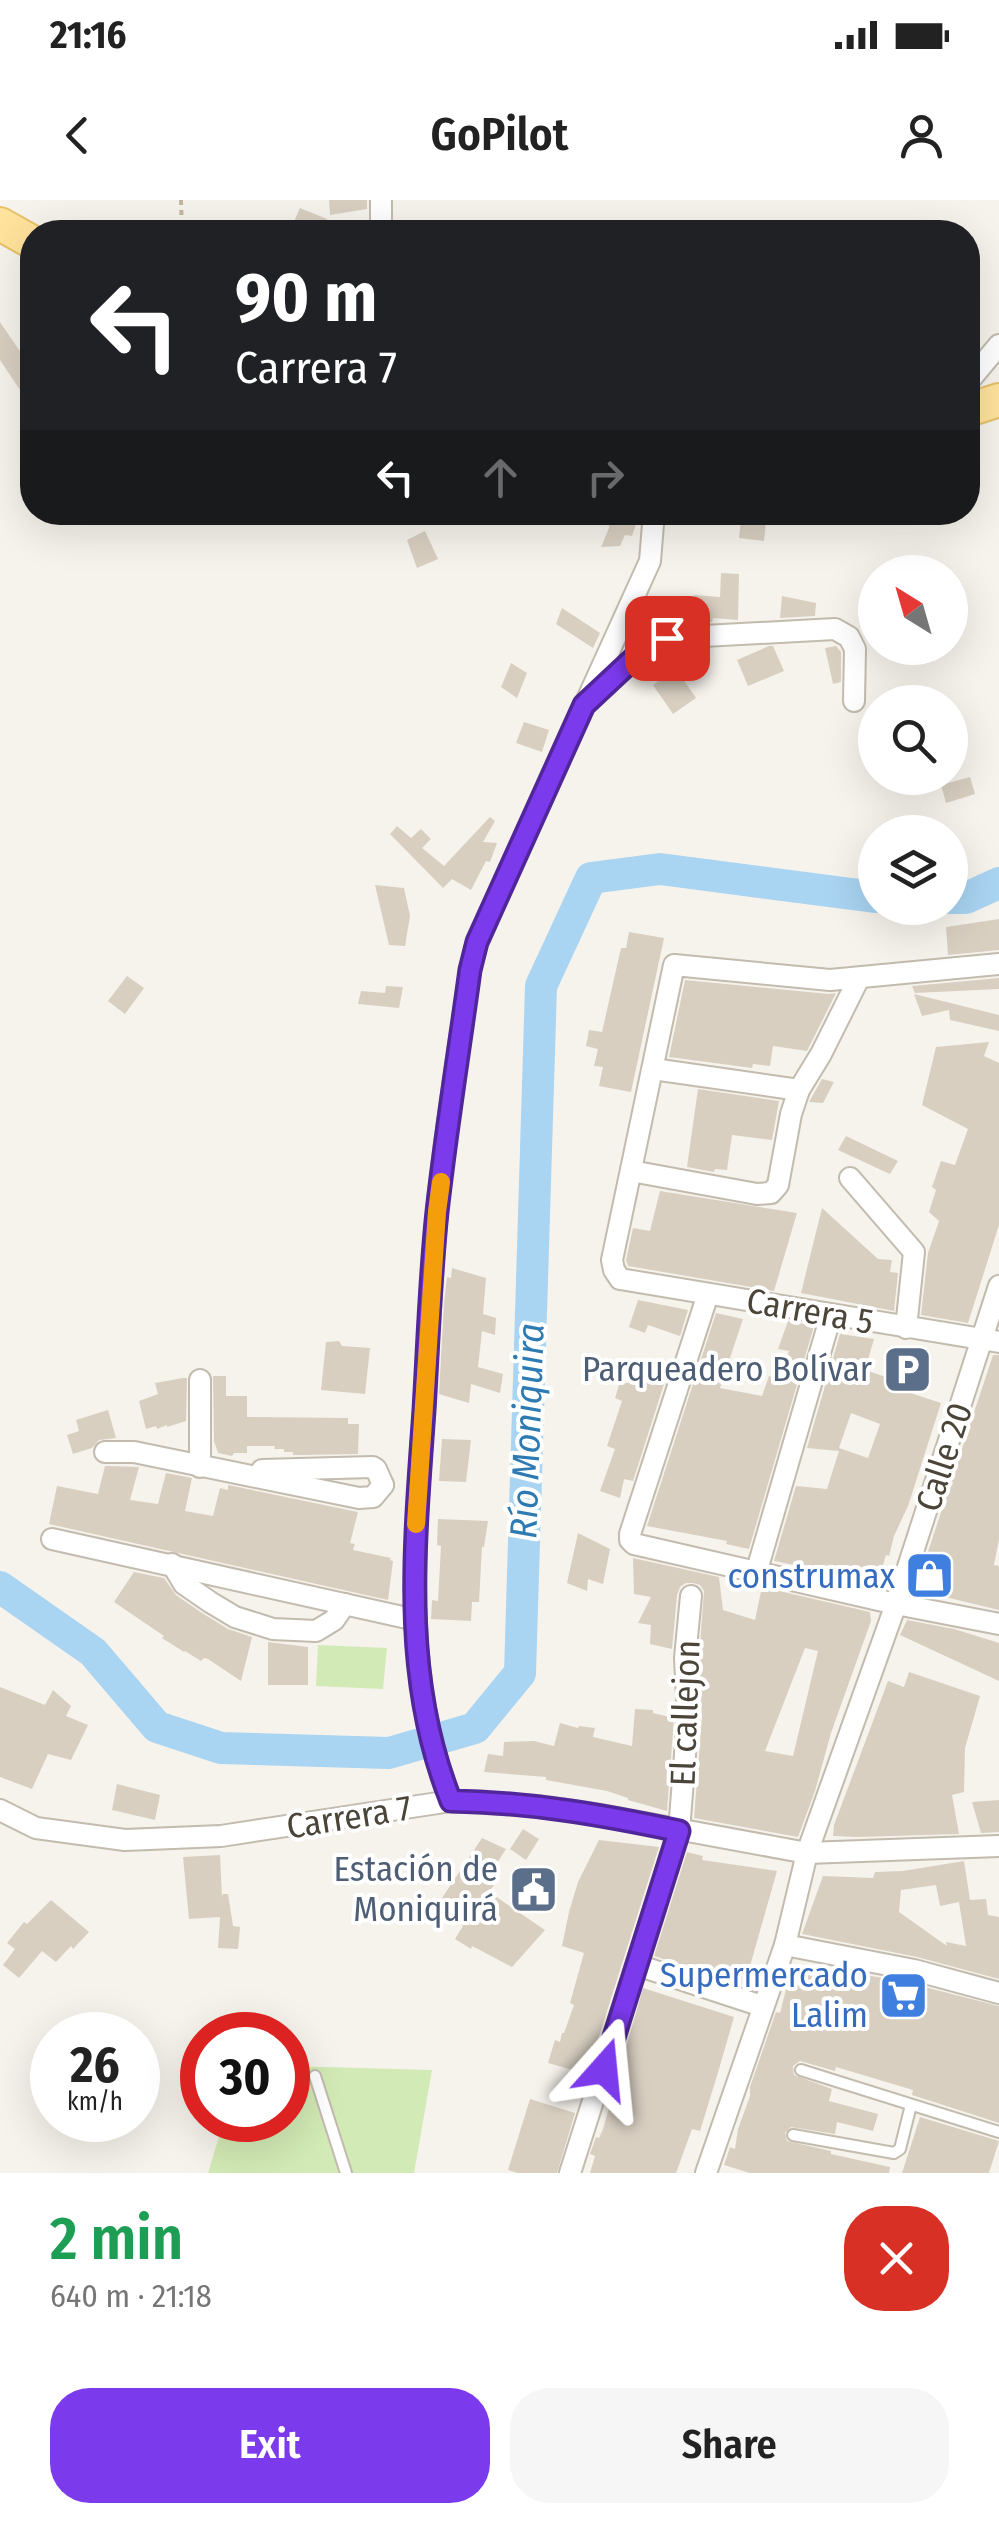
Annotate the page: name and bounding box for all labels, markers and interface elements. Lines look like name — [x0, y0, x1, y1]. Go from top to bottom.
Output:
text: 21:16 — [50, 12, 126, 58]
icon: back — [50, 108, 105, 163]
text: GoPilot — [431, 108, 568, 162]
icon: person — [894, 108, 949, 163]
text: 90 m — [235, 256, 377, 340]
icon: left — [70, 260, 200, 390]
text: Carrera 7 — [235, 341, 397, 395]
icon: left — [368, 450, 423, 505]
icon: ahead — [473, 450, 528, 505]
icon: right — [578, 450, 633, 505]
north arrow — [858, 555, 968, 665]
map controls — [858, 555, 968, 925]
pin — [625, 596, 710, 681]
icon: arrive — [640, 611, 695, 666]
button: search — [858, 685, 968, 795]
button: layers — [858, 815, 968, 925]
street label: Carrera 5 — [743, 1279, 877, 1343]
water label: Río Moniquira — [500, 1322, 554, 1540]
parking icon: Parqueadero Bolívar — [881, 1343, 933, 1395]
place label: Parqueadero Bolívar — [582, 1348, 872, 1390]
street label: Calle 20 — [907, 1397, 981, 1517]
shop icon: construmax — [904, 1550, 956, 1602]
place label: construmax — [728, 1555, 896, 1597]
street label: El callejon — [661, 1639, 709, 1787]
street label: Carrera 7 — [283, 1786, 415, 1848]
place label: Estación de Moniquirá — [334, 1848, 498, 1930]
public building icon: Estación de Moniquirá — [507, 1863, 559, 1915]
place label: Supermercado Lalim — [660, 1954, 868, 2036]
supermarket icon: Supermercado Lalim — [877, 1969, 929, 2021]
speed limit sign: 30 — [180, 2012, 310, 2142]
position arrow — [552, 2017, 656, 2121]
text: 26 — [70, 2035, 120, 2095]
text: km/h — [67, 2087, 123, 2117]
text: 2 min — [50, 2203, 183, 2275]
button: close — [844, 2206, 949, 2311]
text: 640 m · 21:18 — [50, 2277, 212, 2315]
button: Exit — [50, 2388, 490, 2503]
button: Share — [510, 2388, 949, 2503]

